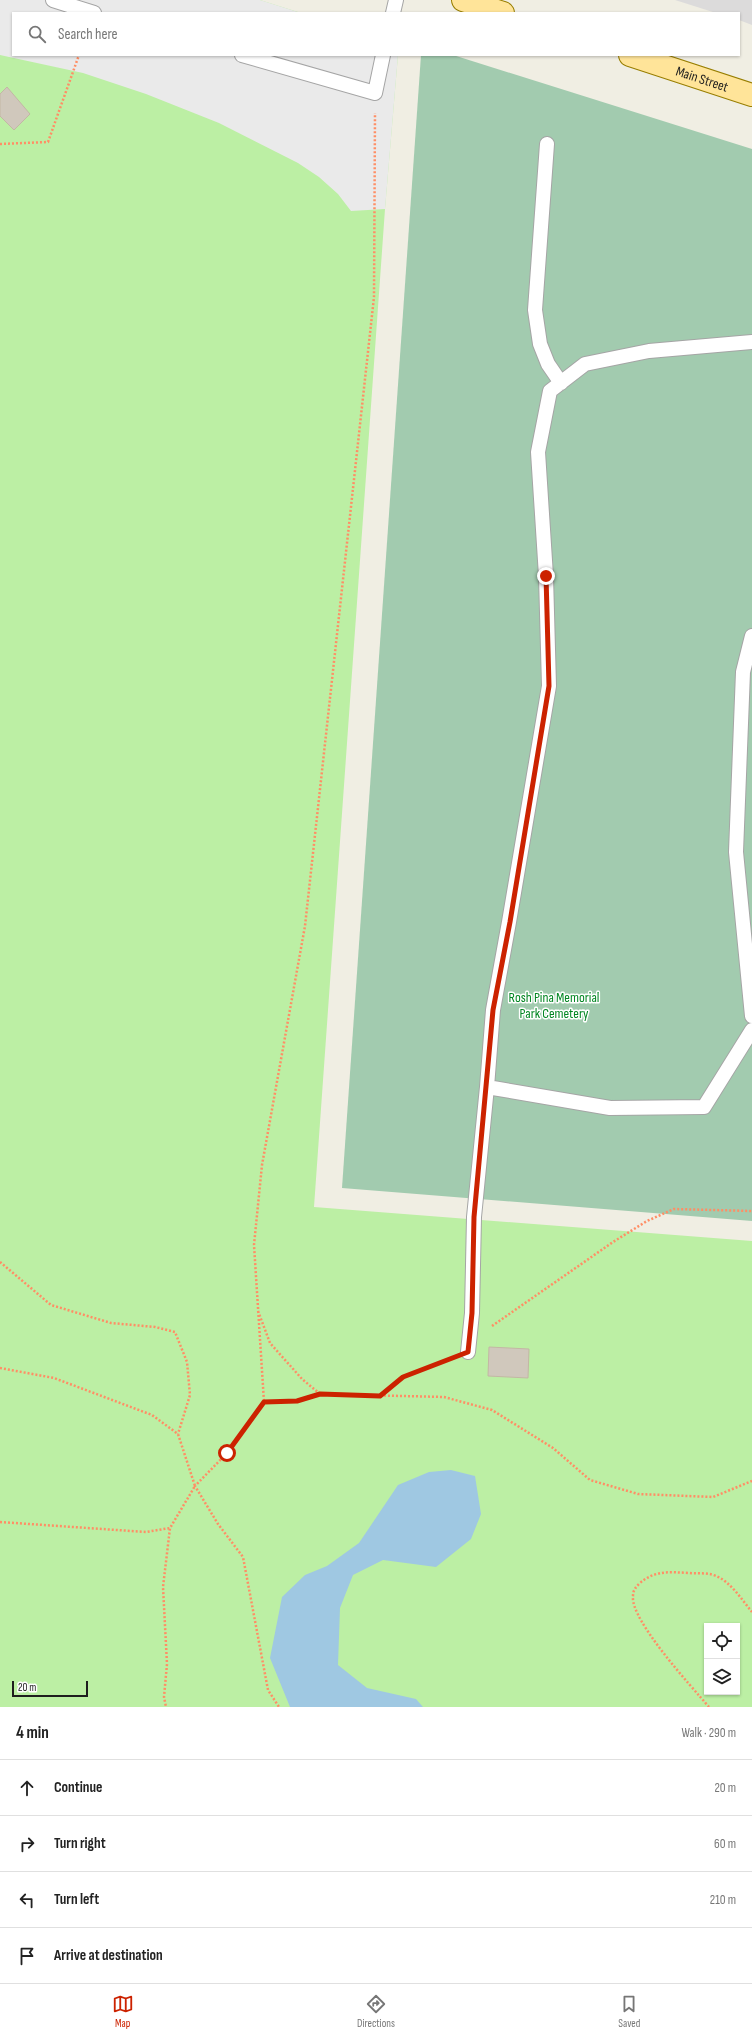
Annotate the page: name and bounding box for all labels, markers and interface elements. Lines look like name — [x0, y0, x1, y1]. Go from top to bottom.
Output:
search box — [12, 12, 740, 56]
icon: search — [26, 23, 48, 45]
text: Search here — [58, 25, 118, 44]
street label: Main Street — [674, 62, 731, 95]
route end — [537, 567, 555, 585]
park label: Rosh Pina Memorial Park Cemetery — [509, 989, 599, 1022]
route start — [218, 1444, 236, 1462]
map controls — [704, 1623, 740, 1695]
button: locate — [704, 1623, 740, 1659]
button: layers — [704, 1659, 740, 1695]
scale bar — [12, 1679, 88, 1698]
text: 20 m — [18, 1681, 36, 1694]
text: 4 min — [16, 1723, 49, 1743]
text: Walk · 290 m — [681, 1725, 736, 1741]
icon: ahead — [16, 1777, 38, 1799]
text: Continue — [54, 1778, 103, 1797]
text: 20 m — [714, 1780, 736, 1796]
icon: right — [16, 1833, 38, 1855]
text: Turn right — [54, 1834, 106, 1853]
text: 60 m — [714, 1836, 736, 1852]
icon: left — [16, 1889, 38, 1911]
text: Turn left — [54, 1890, 99, 1909]
text: 210 m — [710, 1892, 736, 1908]
icon: arrive — [16, 1945, 38, 1967]
text: Arrive at destination — [54, 1946, 163, 1965]
tab: Map — [112, 1993, 134, 2030]
tab: Directions — [357, 1993, 395, 2030]
tab: Saved — [618, 1993, 640, 2030]

